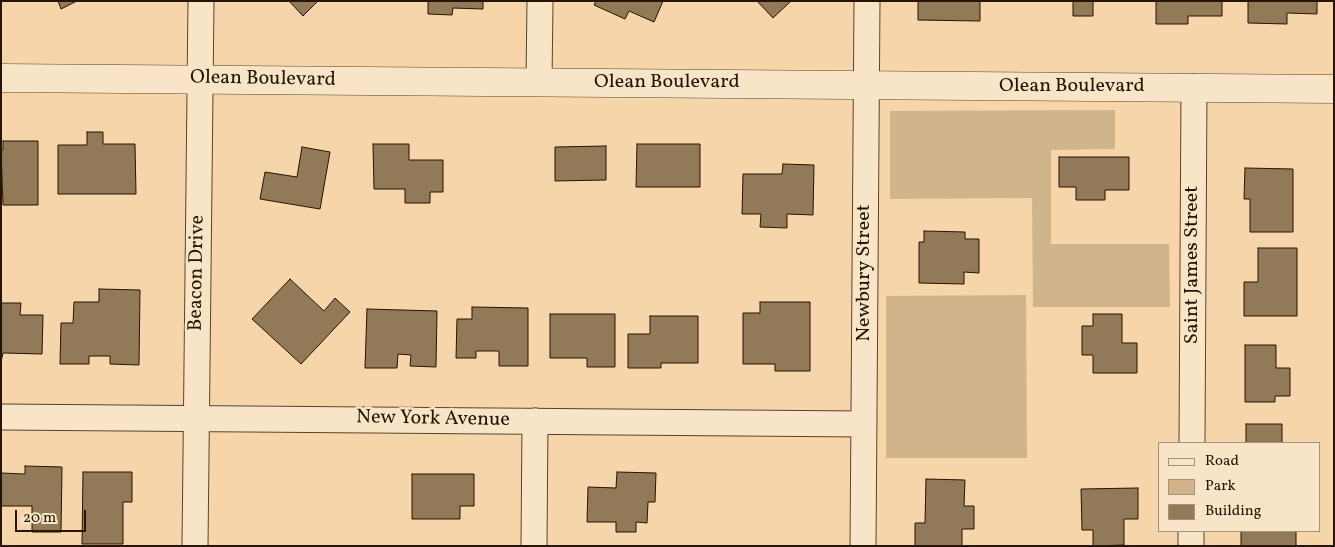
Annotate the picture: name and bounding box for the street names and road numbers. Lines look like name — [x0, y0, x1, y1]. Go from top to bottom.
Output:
street label: Olean Boulevard — [190, 67, 336, 93]
street label: Olean Boulevard — [594, 71, 740, 95]
street label: Olean Boulevard — [999, 75, 1145, 99]
street label: Saint James Street — [1181, 186, 1205, 344]
street label: Newbury Street — [853, 204, 877, 342]
street label: Beacon Drive — [185, 215, 211, 331]
street label: New York Avenue — [356, 407, 510, 433]

